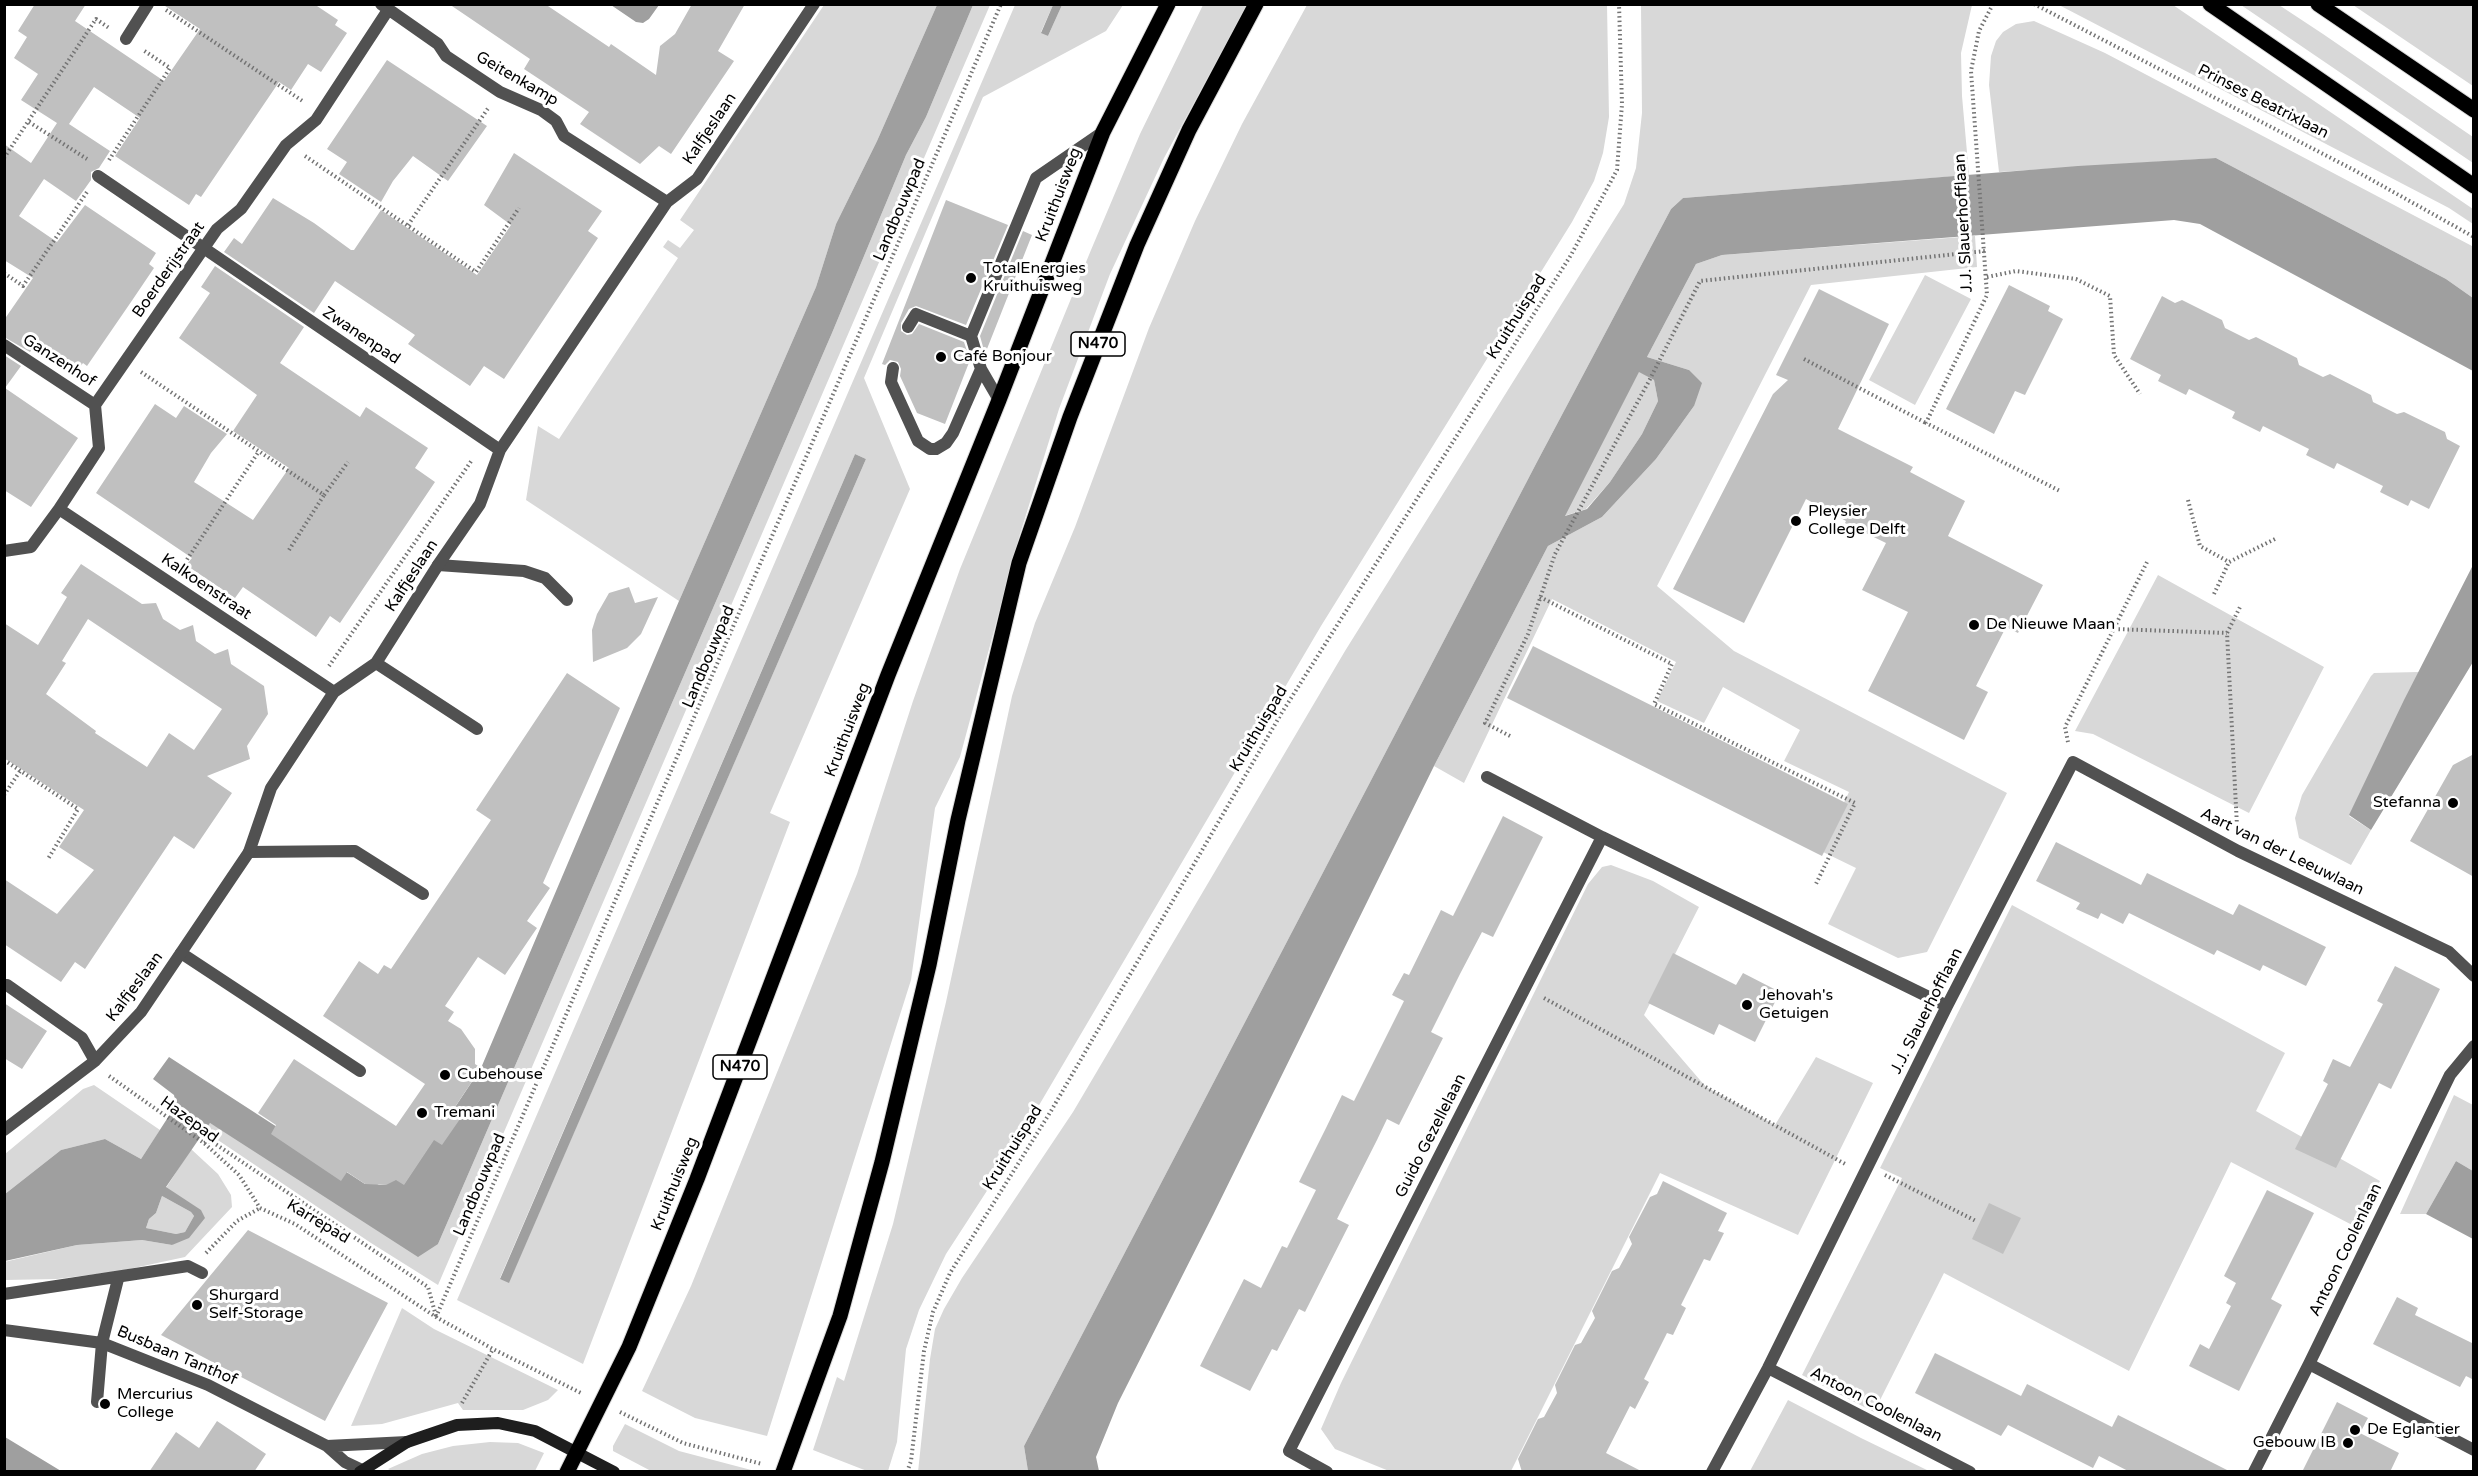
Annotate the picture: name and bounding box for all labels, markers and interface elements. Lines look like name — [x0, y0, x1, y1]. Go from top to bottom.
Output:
street label: Geitenkamp — [472, 48, 562, 110]
street label: Prinses Beatrixlaan — [2194, 61, 2332, 143]
street label: Kalfjeslaan — [679, 90, 741, 168]
street label: Kruithuisweg — [1032, 145, 1086, 245]
street label: J.J. Slauerhofflaan — [1951, 153, 1977, 293]
street label: Landbouwpad — [870, 156, 930, 264]
street label: Boerderijstraat — [129, 218, 209, 322]
place label: TotalEnergies Kruithuisweg — [983, 259, 1086, 297]
marker: TotalEnergies Kruithuisweg — [964, 271, 978, 285]
street label: Kruithuispad — [1483, 271, 1551, 363]
street label: Zwanenpad — [319, 303, 403, 369]
street label: Ganzenhof — [19, 330, 99, 392]
road number: N470 — [1071, 332, 1125, 356]
place label: Café Bonjour — [953, 347, 1052, 367]
marker: Café Bonjour — [934, 350, 948, 364]
place label: Pleysier College Delft — [1808, 502, 1906, 540]
marker: Pleysier College Delft — [1789, 514, 1803, 528]
street label: Kalfjeslaan — [382, 536, 442, 616]
street label: Kalkoenstraat — [157, 550, 255, 624]
street label: Landbouwpad — [679, 603, 739, 711]
place label: De Nieuwe Maan — [1986, 615, 2115, 635]
marker: De Nieuwe Maan — [1967, 618, 1981, 632]
street label: Kruithuisweg — [821, 680, 875, 780]
street label: Kruithuispad — [1226, 683, 1292, 775]
place label: Stefanna — [2373, 793, 2441, 813]
marker: Stefanna — [2446, 796, 2460, 810]
street label: Aart van der Leeuwlaan — [2197, 804, 2367, 900]
street label: J.J. Slauerhofflaan — [1887, 945, 1967, 1077]
street label: Kalfjeslaan — [103, 948, 167, 1026]
place label: Jehovah's Getuigen — [1759, 986, 1833, 1024]
marker: Jehovah's Getuigen — [1740, 998, 1754, 1012]
road number: N470 — [713, 1055, 767, 1079]
place label: Cubehouse — [457, 1065, 543, 1085]
marker: Cubehouse — [438, 1068, 452, 1082]
street label: Guido Gezellelaan — [1391, 1071, 1471, 1201]
street label: Hazepad — [156, 1092, 222, 1148]
street label: Kruithuispad — [979, 1102, 1047, 1194]
place label: Tremani — [434, 1103, 495, 1123]
marker: Tremani — [415, 1106, 429, 1120]
street label: Landbouwpad — [450, 1131, 510, 1239]
street label: Kruithuisweg — [647, 1134, 703, 1234]
street label: Antoon Coolenlaan — [2305, 1180, 2387, 1320]
street label: Karrepad — [283, 1196, 353, 1248]
place label: Shurgard Self-Storage — [209, 1286, 303, 1324]
marker: Shurgard Self-Storage — [190, 1298, 204, 1312]
street label: Busbaan Tanthof — [114, 1322, 240, 1390]
street label: Antoon Coolenlaan — [1807, 1363, 1945, 1447]
place label: Mercurius College — [117, 1385, 193, 1423]
marker: Mercurius College — [98, 1397, 112, 1411]
place label: De Eglantier — [2367, 1420, 2460, 1440]
marker: De Eglantier — [2348, 1423, 2362, 1437]
place label: Gebouw IB — [2253, 1433, 2336, 1453]
marker: Gebouw IB — [2341, 1436, 2355, 1450]

